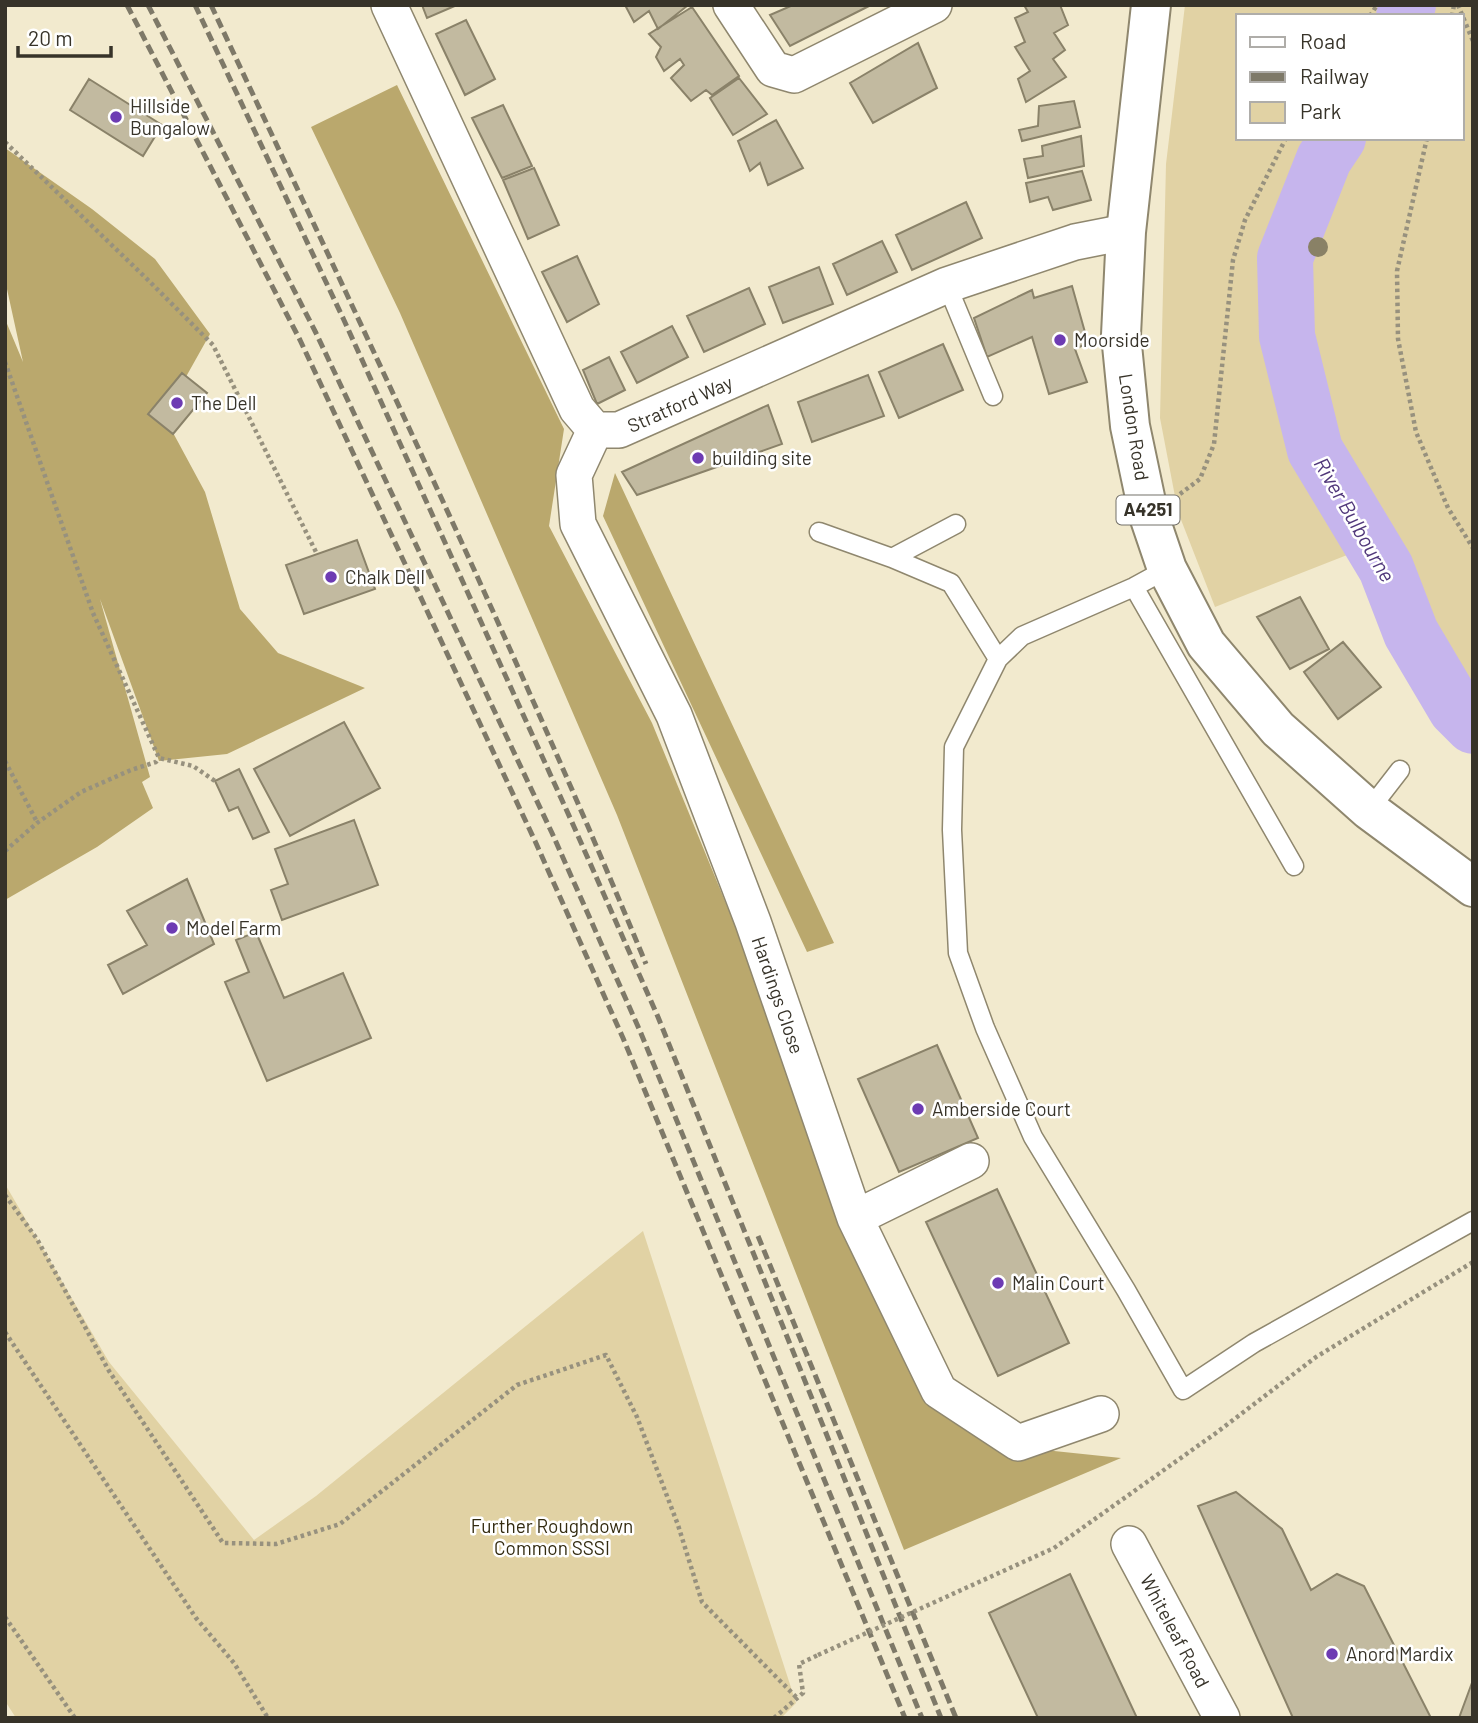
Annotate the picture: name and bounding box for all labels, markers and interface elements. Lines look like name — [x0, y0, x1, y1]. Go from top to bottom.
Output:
scale bar — [18, 14, 110, 58]
legend — [1236, 14, 1464, 140]
text: 20 m — [28, 25, 73, 50]
text: Road — [1300, 28, 1346, 53]
text: Railway — [1300, 63, 1369, 88]
place label: Hillside Bungalow — [130, 94, 210, 139]
text: Park — [1300, 98, 1341, 123]
marker: Hillside Bungalow — [108, 109, 124, 125]
place label: Moorside — [1074, 328, 1150, 351]
marker: Moorside — [1052, 332, 1068, 348]
street label: Stratford Way — [624, 370, 736, 437]
street label: London Road — [1115, 372, 1154, 482]
place label: The Dell — [191, 391, 256, 414]
marker: The Dell — [169, 395, 185, 411]
place label: building site — [712, 446, 812, 469]
marker: building site — [690, 450, 706, 466]
water label: River Bulbourne — [1310, 453, 1401, 586]
road number: A4251 — [1116, 496, 1180, 524]
place label: Chalk Dell — [345, 565, 425, 588]
marker: Chalk Dell — [323, 569, 339, 585]
place label: Model Farm — [186, 916, 281, 939]
marker: Model Farm — [164, 920, 180, 936]
street label: Hardings Close — [748, 933, 809, 1057]
place label: Amberside Court — [932, 1097, 1071, 1120]
marker: Amberside Court — [910, 1101, 926, 1117]
place label: Malin Court — [1012, 1271, 1105, 1294]
marker: Malin Court — [990, 1275, 1006, 1291]
park label: Further Roughdown Common SSSI — [471, 1514, 633, 1559]
street label: Whiteleaf Road — [1136, 1570, 1215, 1691]
place label: Anord Mardix — [1346, 1642, 1453, 1665]
marker: Anord Mardix — [1324, 1646, 1340, 1662]

